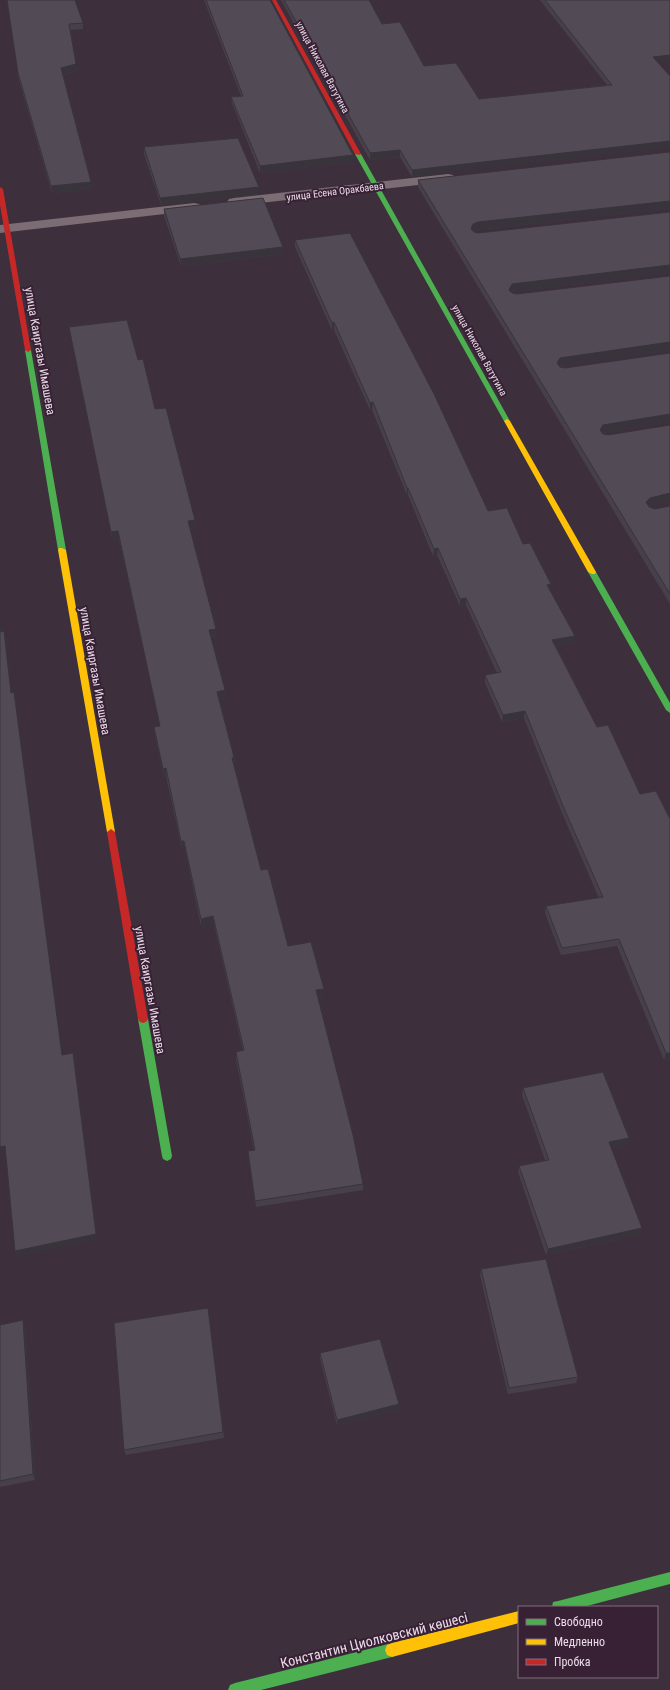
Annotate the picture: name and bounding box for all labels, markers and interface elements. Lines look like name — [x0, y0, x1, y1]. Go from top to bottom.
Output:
street label: улица Николая Ватутина — [294, 19, 352, 115]
street label: улица Есена Оракбаева — [286, 180, 384, 203]
street label: улица Каиргазы Имашева — [22, 286, 58, 416]
street label: улица Николая Ватутина — [450, 303, 509, 398]
street label: улица Каиргазы Имашева — [77, 606, 113, 736]
street label: улица Каиргазы Имашева — [132, 925, 168, 1055]
legend — [518, 1606, 658, 1678]
street label: Константин Циолковский көшесі — [279, 1609, 469, 1671]
text: Свободно — [554, 1615, 603, 1629]
text: Медленно — [554, 1635, 605, 1649]
text: Пробка — [554, 1655, 591, 1669]

